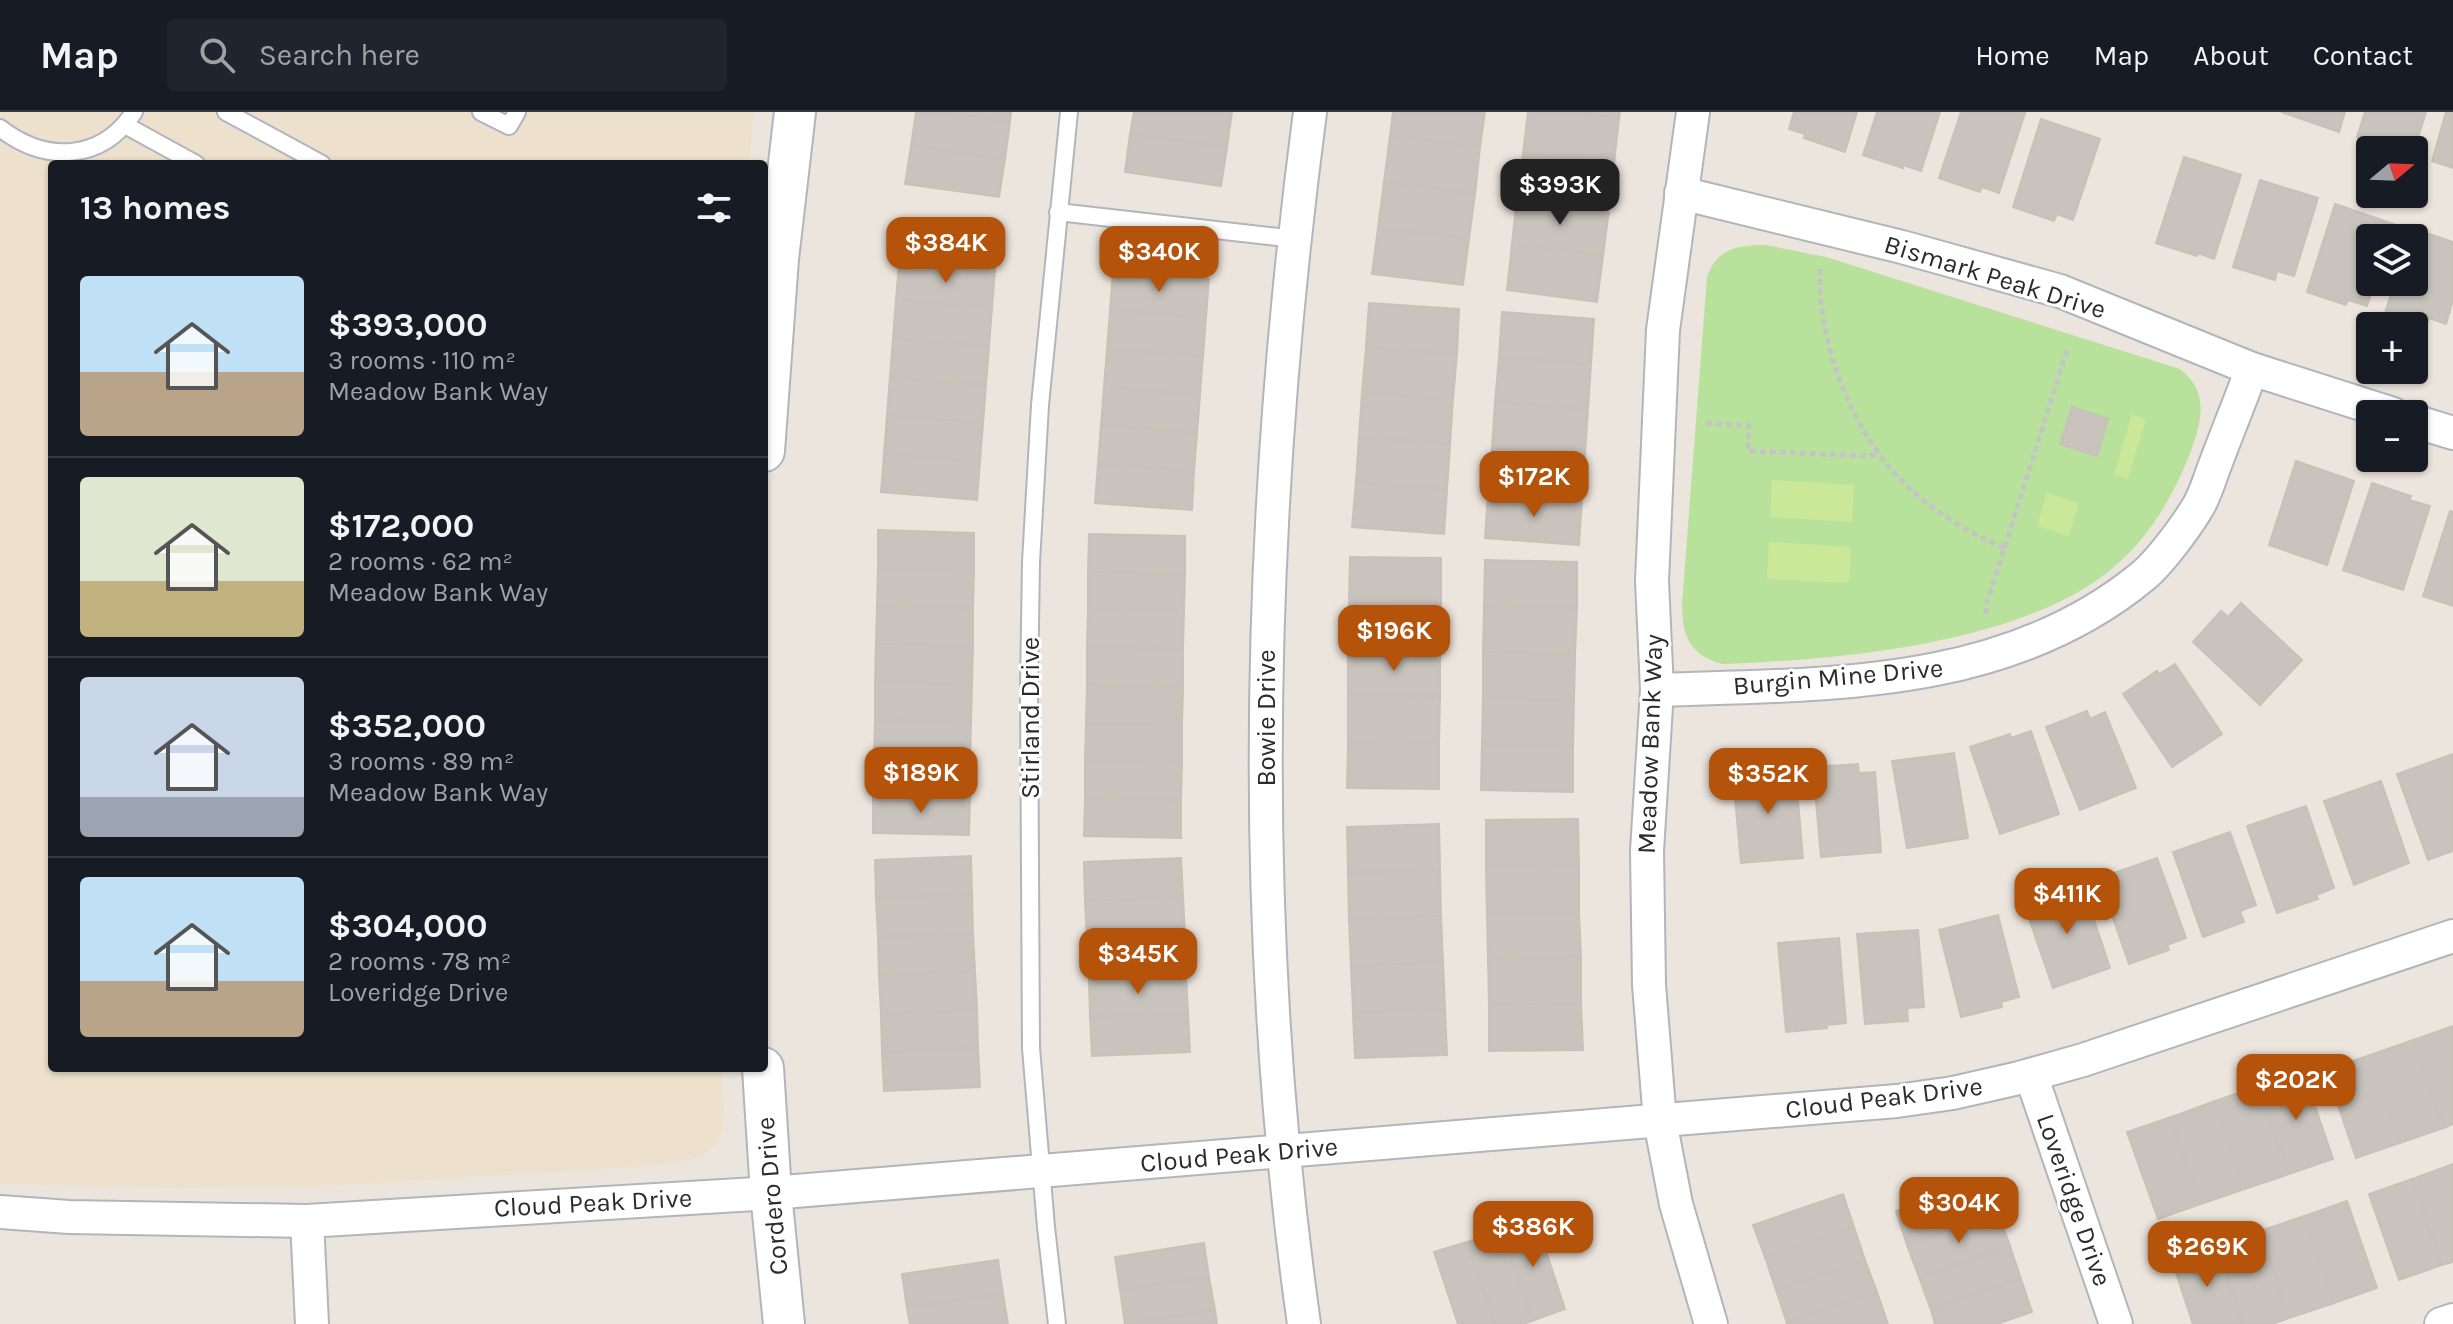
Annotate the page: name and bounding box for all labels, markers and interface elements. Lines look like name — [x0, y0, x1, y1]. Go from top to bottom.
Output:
search box — [167, 19, 727, 91]
text: Map — [40, 33, 119, 78]
icon: search — [195, 33, 239, 77]
text: Search here — [259, 37, 420, 73]
text: Home — [1975, 39, 2050, 72]
text: Map — [2094, 39, 2149, 72]
text: About — [2193, 39, 2269, 72]
text: Contact — [2313, 39, 2413, 72]
north arrow — [2356, 136, 2428, 208]
map controls — [2356, 136, 2428, 472]
pin: $393K — [1504, 159, 1616, 227]
text: $393K — [1518, 169, 1602, 200]
icon: filters — [692, 186, 736, 230]
text: 13 homes — [80, 188, 231, 228]
pin: $384K — [890, 217, 1002, 285]
button: layers — [2356, 224, 2428, 296]
pin: $340K — [1103, 226, 1215, 294]
text: $384K — [904, 227, 988, 258]
street label: Bismark Peak Drive — [1880, 229, 2110, 325]
text: $340K — [1117, 236, 1201, 267]
text: $393,000 — [328, 305, 488, 345]
icon: home — [144, 308, 240, 404]
button: + — [2356, 312, 2428, 384]
text: 3 rooms · 110 m² — [328, 345, 516, 376]
text: Meadow Bank Way — [328, 376, 548, 407]
button: − — [2356, 400, 2428, 472]
pin: $172K — [1478, 451, 1590, 519]
text: $172K — [1498, 461, 1570, 492]
text: $172,000 — [328, 506, 474, 546]
icon: home — [144, 509, 240, 605]
text: 2 rooms · 62 m² — [328, 546, 513, 577]
text: Meadow Bank Way — [328, 577, 548, 608]
pin: $196K — [1338, 605, 1450, 673]
text: $196K — [1356, 615, 1432, 646]
street label: Meadow Bank Way — [1631, 633, 1669, 855]
street label: Stirland Drive — [1015, 637, 1046, 799]
street label: Bowie Drive — [1251, 649, 1282, 787]
street label: Burgin Mine Drive — [1732, 652, 1944, 702]
text: $352,000 — [328, 706, 486, 746]
icon: home — [144, 709, 240, 805]
text: 3 rooms · 89 m² — [328, 746, 514, 777]
pin: $189K — [865, 747, 977, 815]
pin: $352K — [1712, 748, 1824, 816]
text: $189K — [883, 757, 959, 788]
text: $352K — [1727, 758, 1809, 789]
text: Meadow Bank Way — [328, 777, 548, 808]
pin: $411K — [2011, 868, 2123, 936]
text: $411K — [2033, 878, 2101, 909]
text: $304,000 — [328, 906, 487, 946]
icon: home — [144, 909, 240, 1005]
pin: $345K — [1082, 928, 1194, 996]
text: $345K — [1097, 938, 1179, 969]
text: 2 rooms · 78 m² — [328, 946, 511, 977]
text: Loveridge Drive — [328, 977, 508, 1008]
pin: $202K — [2240, 1054, 2352, 1122]
text: $202K — [2255, 1064, 2337, 1095]
street label: Cloud Peak Drive — [1784, 1071, 1984, 1125]
street label: Loveridge Drive — [2030, 1110, 2118, 1290]
street label: Cordero Drive — [750, 1116, 794, 1276]
street label: Cloud Peak Drive — [1139, 1131, 1339, 1179]
pin: $304K — [1903, 1177, 2015, 1245]
street label: Cloud Peak Drive — [493, 1182, 693, 1224]
text: $304K — [1917, 1187, 2001, 1218]
pin: $386K — [1477, 1201, 1589, 1269]
text: $386K — [1491, 1211, 1575, 1242]
pin: $269K — [2151, 1221, 2263, 1289]
text: $269K — [2166, 1231, 2248, 1262]

